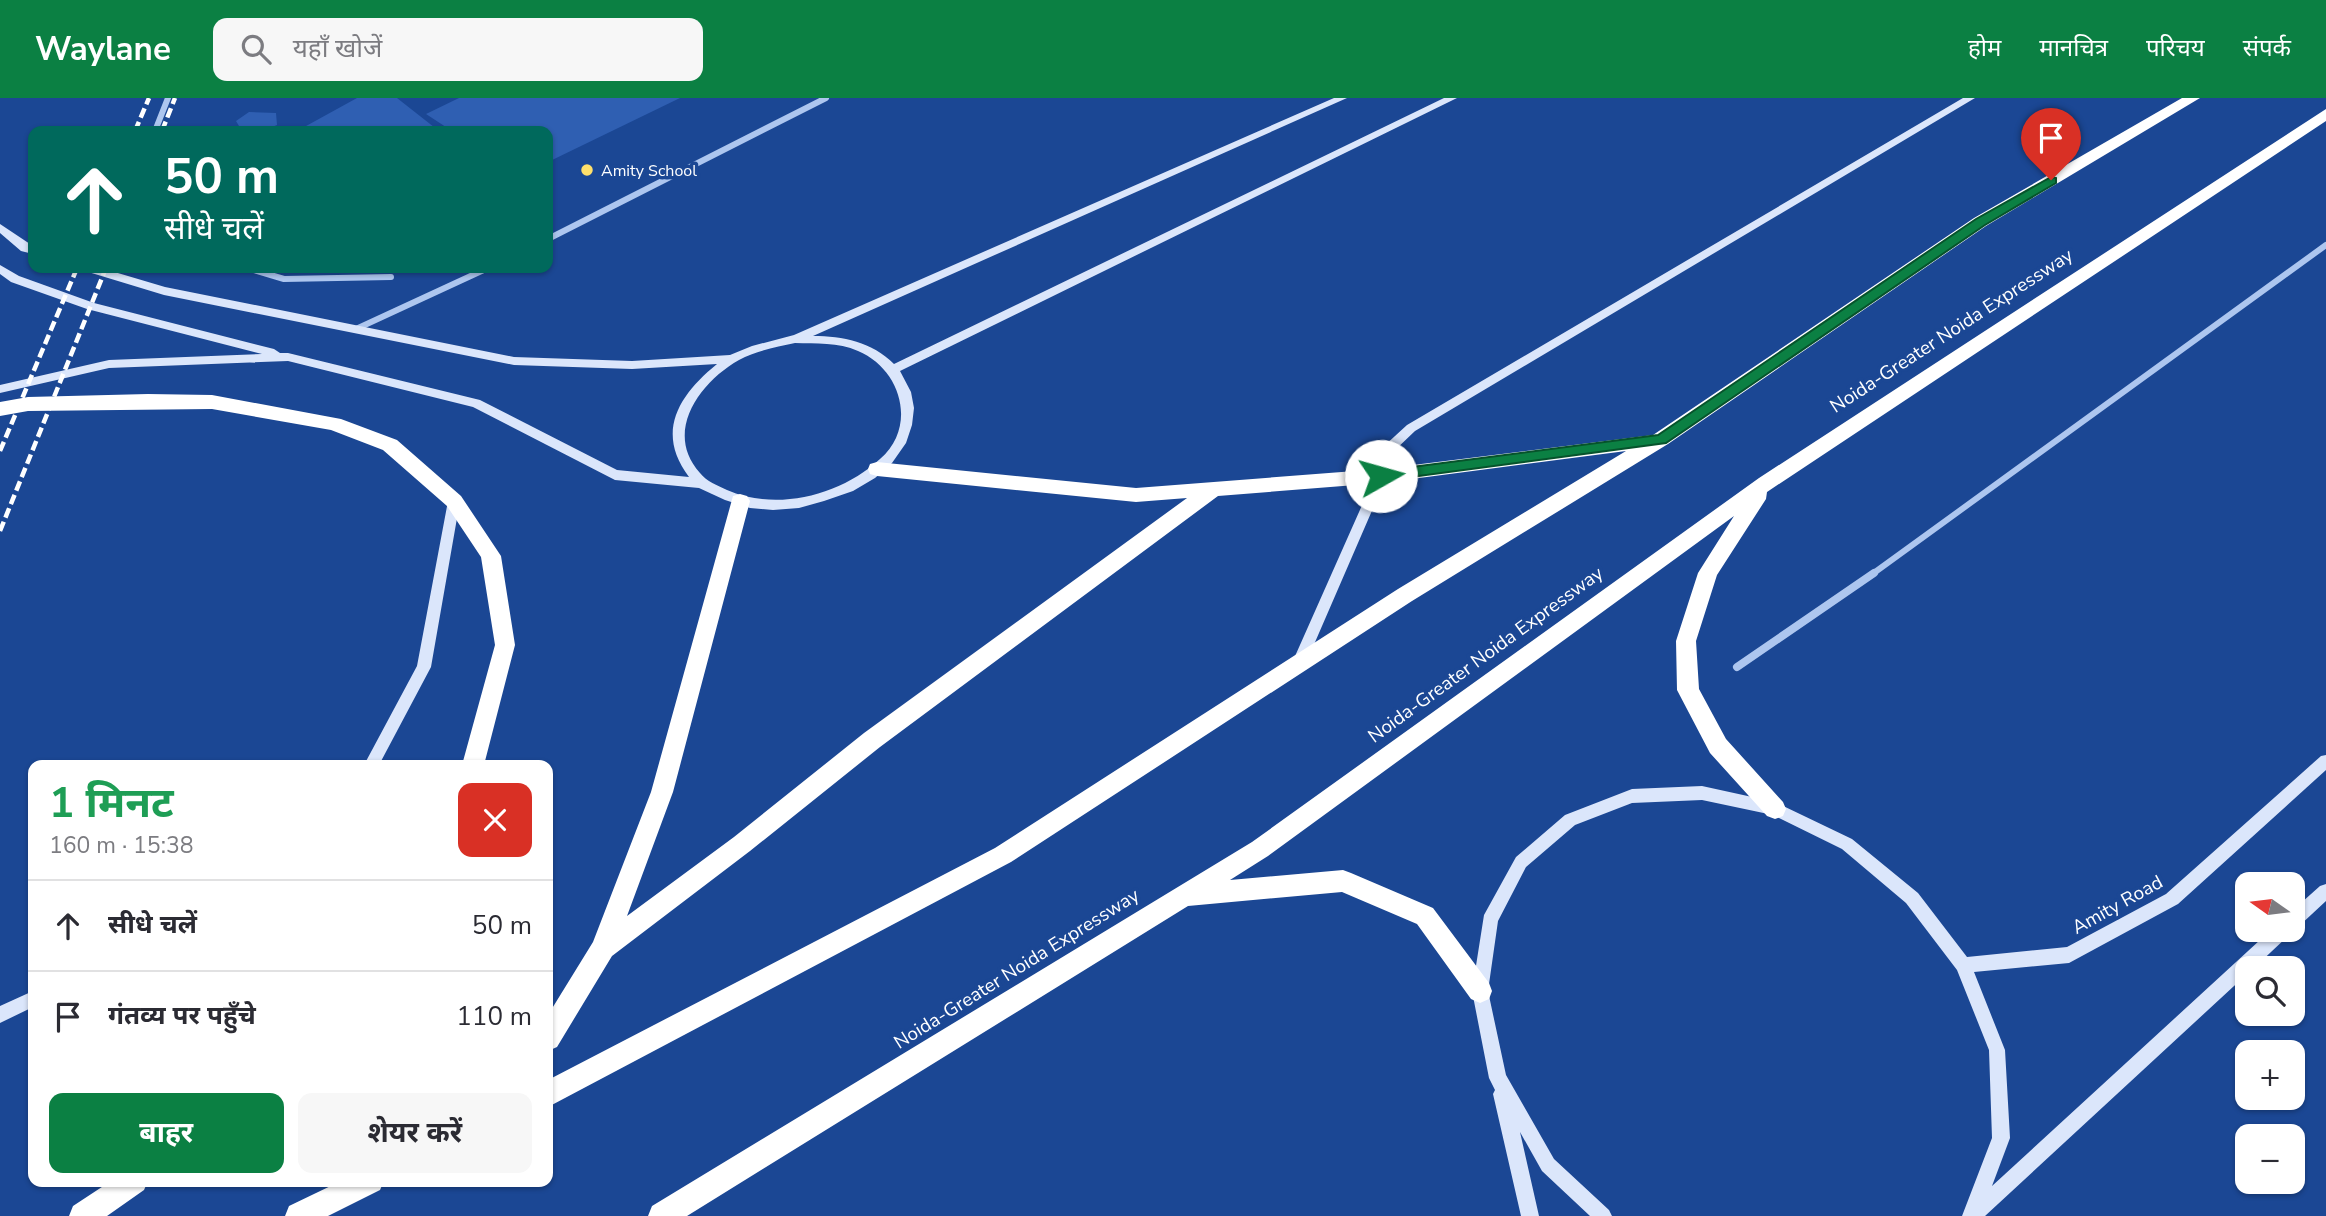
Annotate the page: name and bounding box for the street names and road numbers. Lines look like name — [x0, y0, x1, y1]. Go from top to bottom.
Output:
street label: Noida-Greater Noida Expressway — [1825, 242, 2078, 419]
street label: Noida-Greater Noida Expressway — [1363, 560, 1609, 749]
street label: Amity Road — [2067, 869, 2168, 941]
street label: Noida-Greater Noida Expressway — [889, 882, 1144, 1055]

